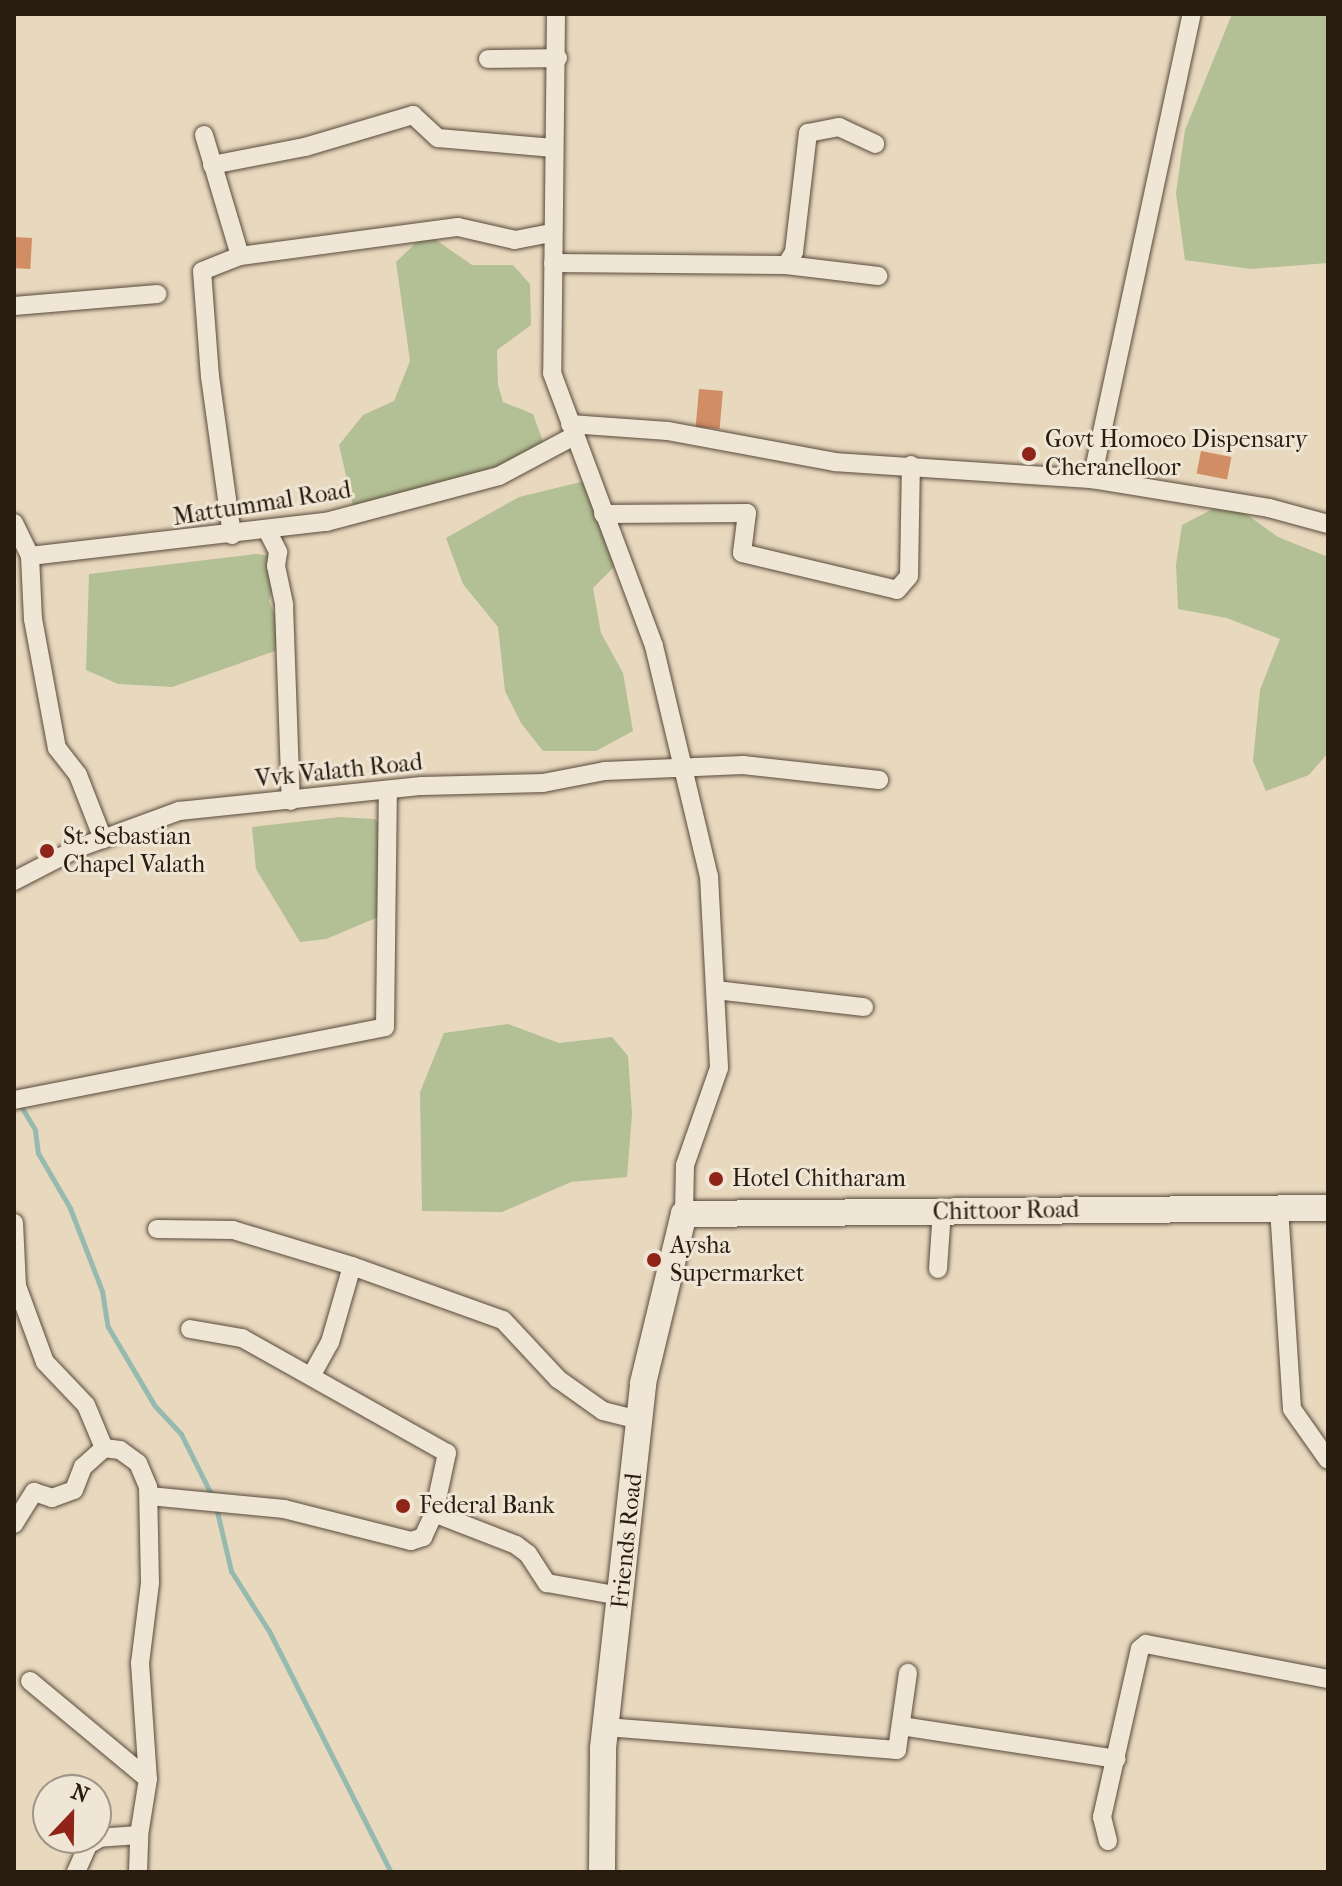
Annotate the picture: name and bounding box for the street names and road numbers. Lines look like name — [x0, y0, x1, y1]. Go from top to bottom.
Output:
street label: Mattummal Road — [171, 476, 353, 532]
street label: Vvk Valath Road — [254, 748, 424, 794]
street label: Chittoor Road — [932, 1195, 1080, 1227]
street label: Friends Road — [606, 1472, 648, 1610]

